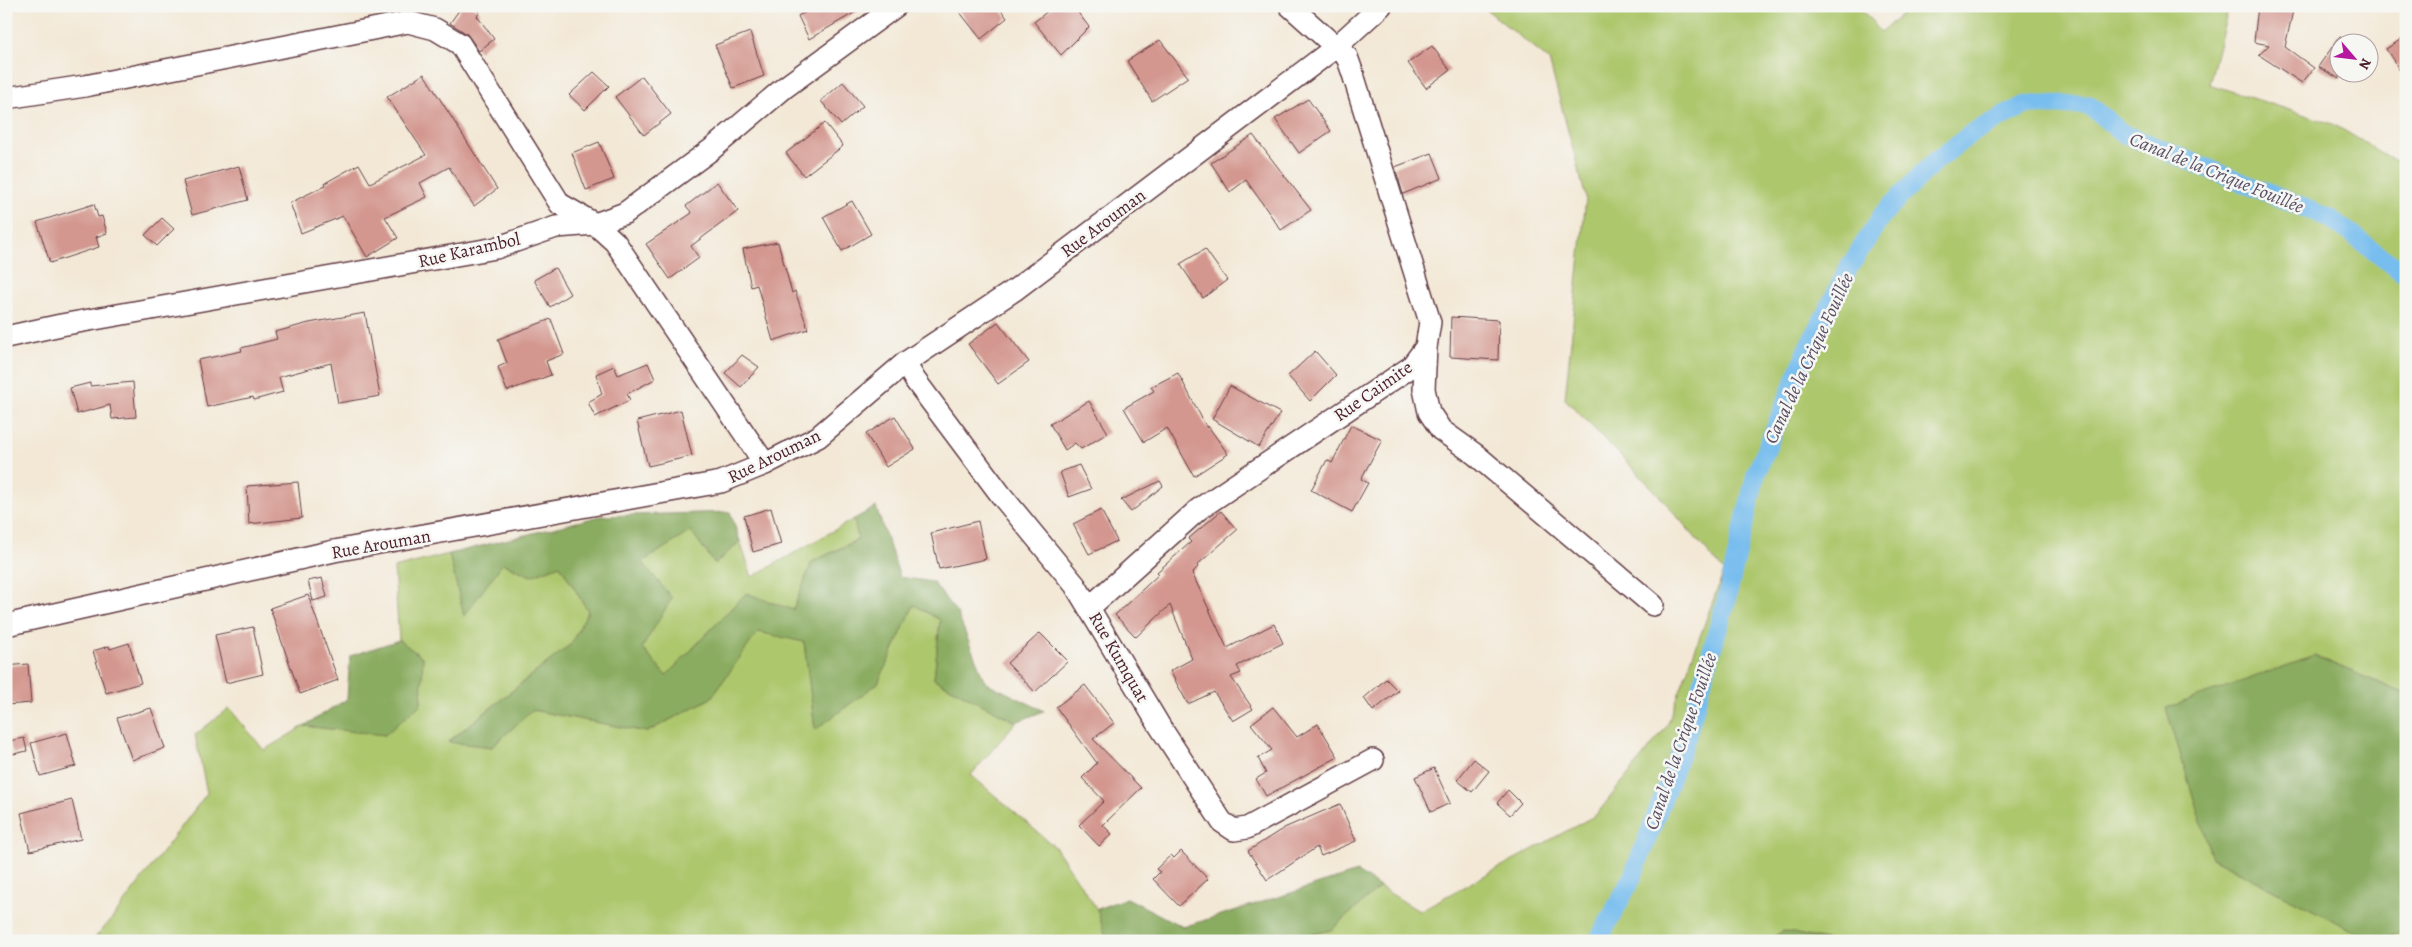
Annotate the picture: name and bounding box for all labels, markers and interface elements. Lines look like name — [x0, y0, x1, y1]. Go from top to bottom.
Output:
north arrow — [2330, 32, 2380, 82]
text: N — [2354, 55, 2376, 73]
water label: Canal de la Crique Fouillée — [2126, 126, 2308, 220]
street label: Rue Arouman — [1056, 183, 1151, 263]
street label: Rue Karambol — [416, 226, 523, 273]
water label: Canal de la Crique Fouillée — [1758, 269, 1860, 448]
street label: Rue Caimite — [1329, 355, 1417, 427]
street label: Rue Arouman — [724, 423, 825, 489]
street label: Rue Arouman — [329, 523, 433, 565]
street label: Rue Kumquat — [1083, 607, 1155, 707]
water label: Canal de la Crique Fouillée — [1638, 649, 1723, 833]

